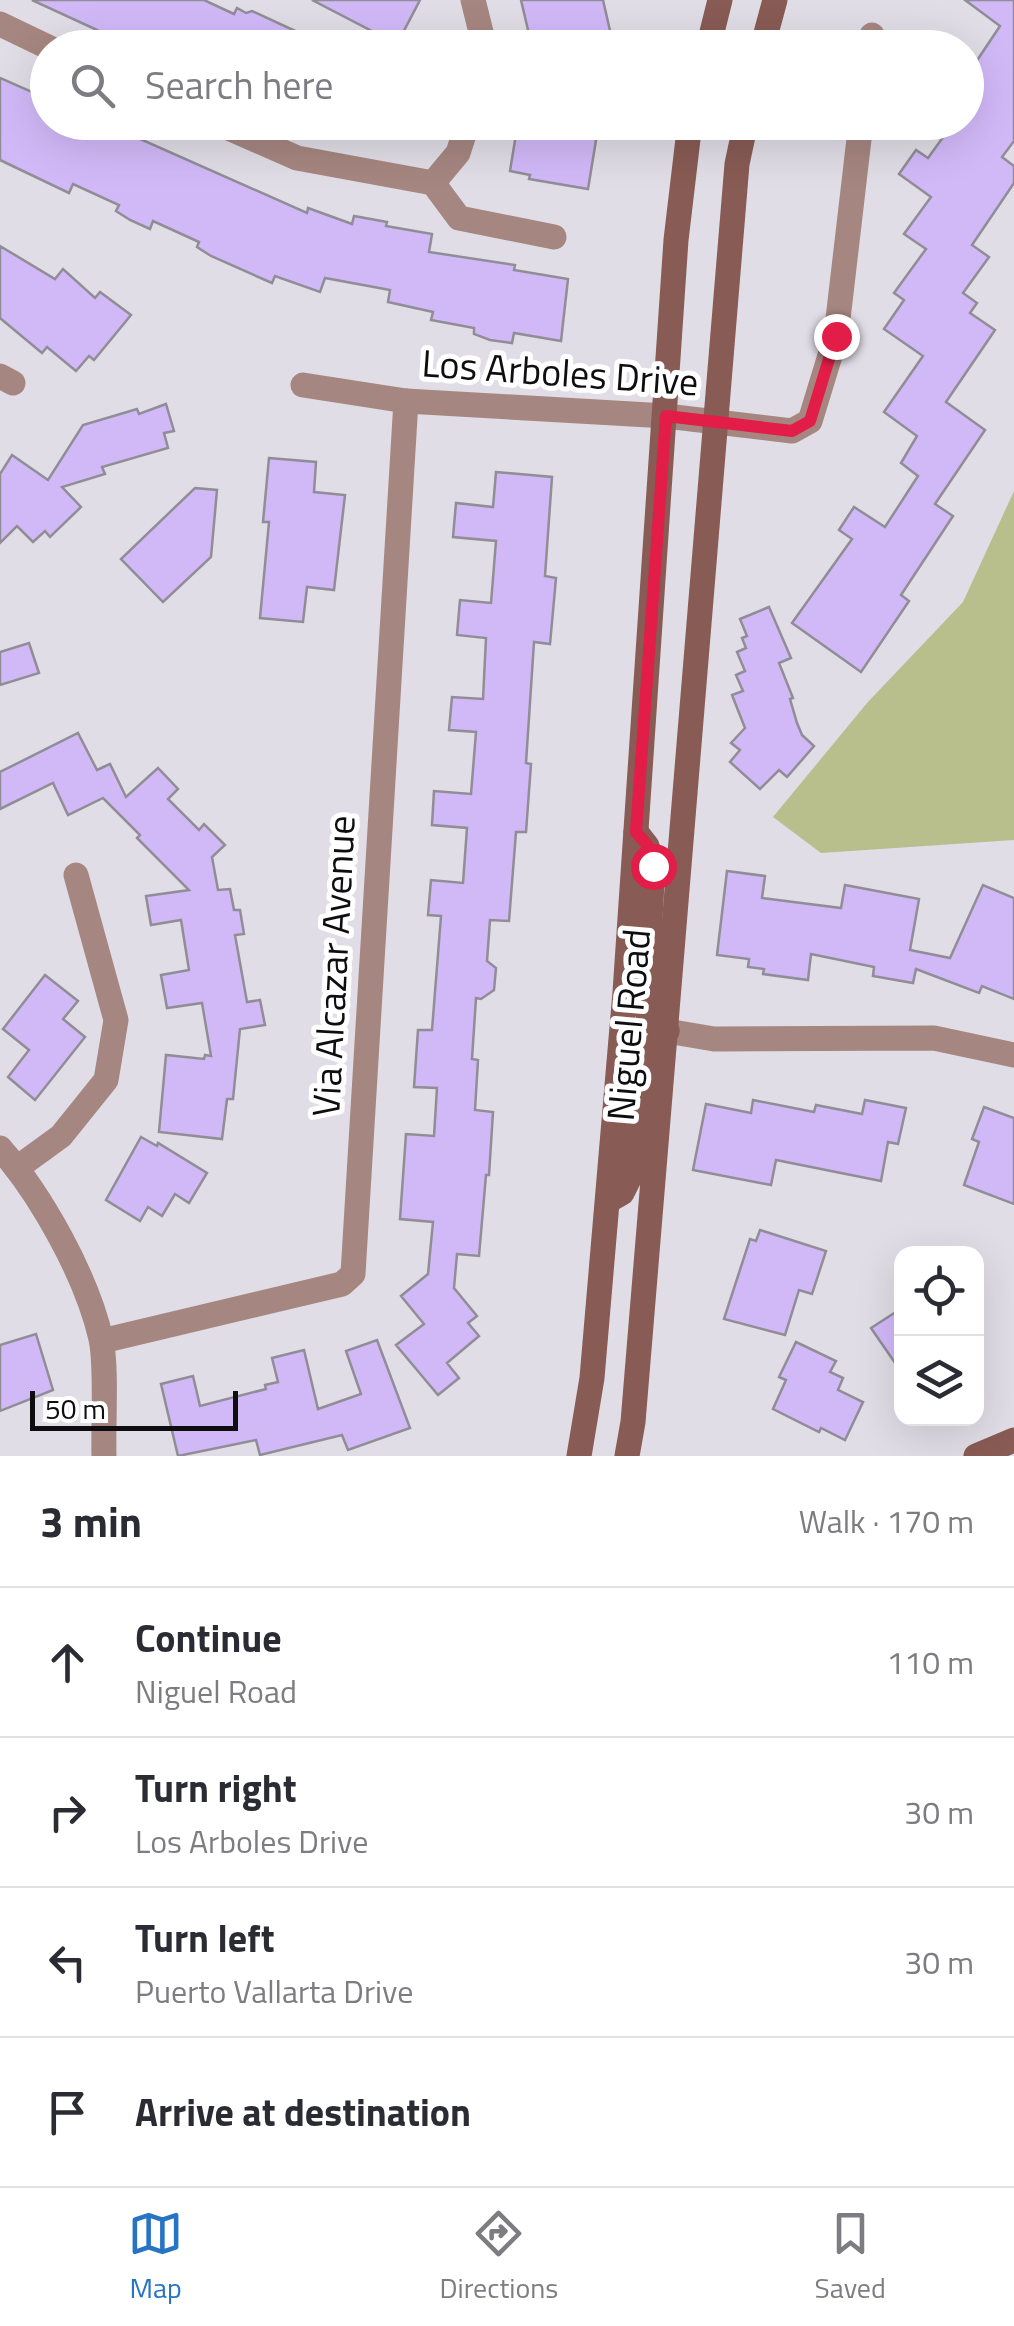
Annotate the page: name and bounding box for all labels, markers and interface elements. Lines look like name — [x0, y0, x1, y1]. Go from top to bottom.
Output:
search box — [30, 30, 984, 140]
text: Search here — [145, 56, 333, 114]
icon: search — [65, 58, 120, 113]
route end — [814, 314, 860, 360]
street label: Los Arboles Drive — [420, 333, 700, 411]
street label: Via Alcazar Avenue — [296, 814, 370, 1118]
route start — [631, 844, 677, 890]
street label: Niguel Road — [591, 927, 665, 1123]
map controls — [894, 1246, 984, 1426]
button: locate — [894, 1246, 984, 1336]
button: layers — [894, 1336, 984, 1426]
scale bar — [30, 1386, 238, 1430]
text: 50 m — [45, 1387, 106, 1430]
text: 3 min — [40, 1489, 142, 1553]
text: Walk · 170 m — [799, 1497, 974, 1545]
text: Continue — [135, 1609, 282, 1667]
icon: ahead — [40, 1635, 95, 1690]
text: 110 m — [886, 1638, 974, 1686]
text: Niguel Road — [135, 1667, 297, 1715]
text: Turn right — [135, 1759, 297, 1817]
icon: right — [40, 1785, 95, 1840]
text: 30 m — [904, 1788, 974, 1836]
text: Los Arboles Drive — [135, 1817, 368, 1865]
text: Turn left — [135, 1909, 275, 1967]
icon: left — [40, 1935, 95, 1990]
text: 30 m — [904, 1938, 974, 1986]
text: Puerto Vallarta Drive — [135, 1967, 413, 2015]
text: Arrive at destination — [135, 2083, 471, 2141]
icon: arrive — [40, 2085, 95, 2140]
tab: Map — [128, 2206, 183, 2309]
tab: Directions — [439, 2206, 558, 2309]
tab: Saved — [815, 2206, 886, 2309]

